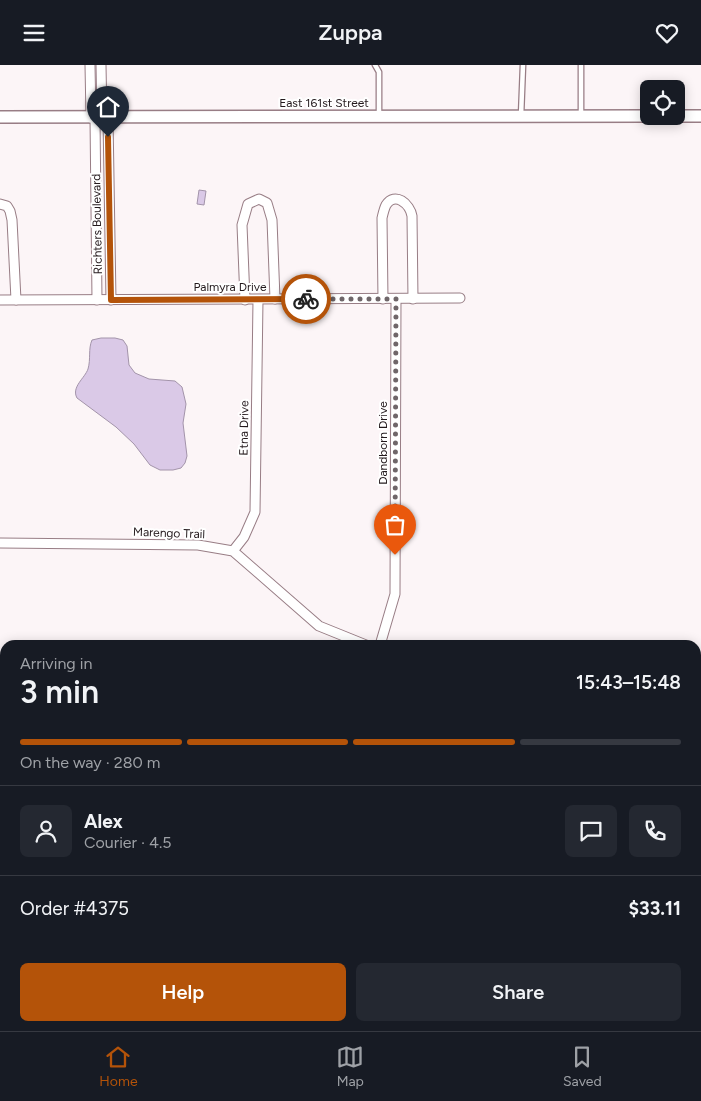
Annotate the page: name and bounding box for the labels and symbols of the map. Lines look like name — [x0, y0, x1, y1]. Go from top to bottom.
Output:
pin — [87, 86, 129, 137]
street label: East 161st Street — [279, 96, 369, 110]
street label: Richters Boulevard — [89, 174, 105, 274]
courier — [281, 274, 331, 324]
street label: Palmyra Drive — [194, 280, 267, 294]
street label: Etna Drive — [237, 400, 251, 456]
street label: Dandborn Drive — [376, 401, 390, 485]
pin — [374, 504, 416, 555]
street label: Marengo Trail — [133, 525, 205, 541]

